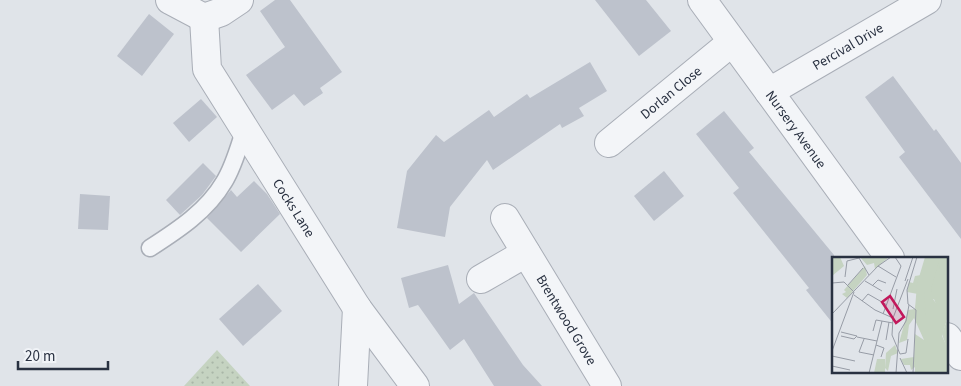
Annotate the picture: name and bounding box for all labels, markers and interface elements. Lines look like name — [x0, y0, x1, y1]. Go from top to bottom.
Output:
street label: Percival Drive — [809, 18, 887, 76]
street label: Dorlan Close — [636, 62, 707, 124]
street label: Nursery Avenue — [760, 87, 831, 173]
street label: Cocks Lane — [267, 175, 319, 242]
inset map — [832, 257, 948, 374]
street label: Brentwood Grove — [531, 271, 601, 369]
scale bar — [18, 338, 108, 370]
text: 20 m — [25, 346, 55, 367]

